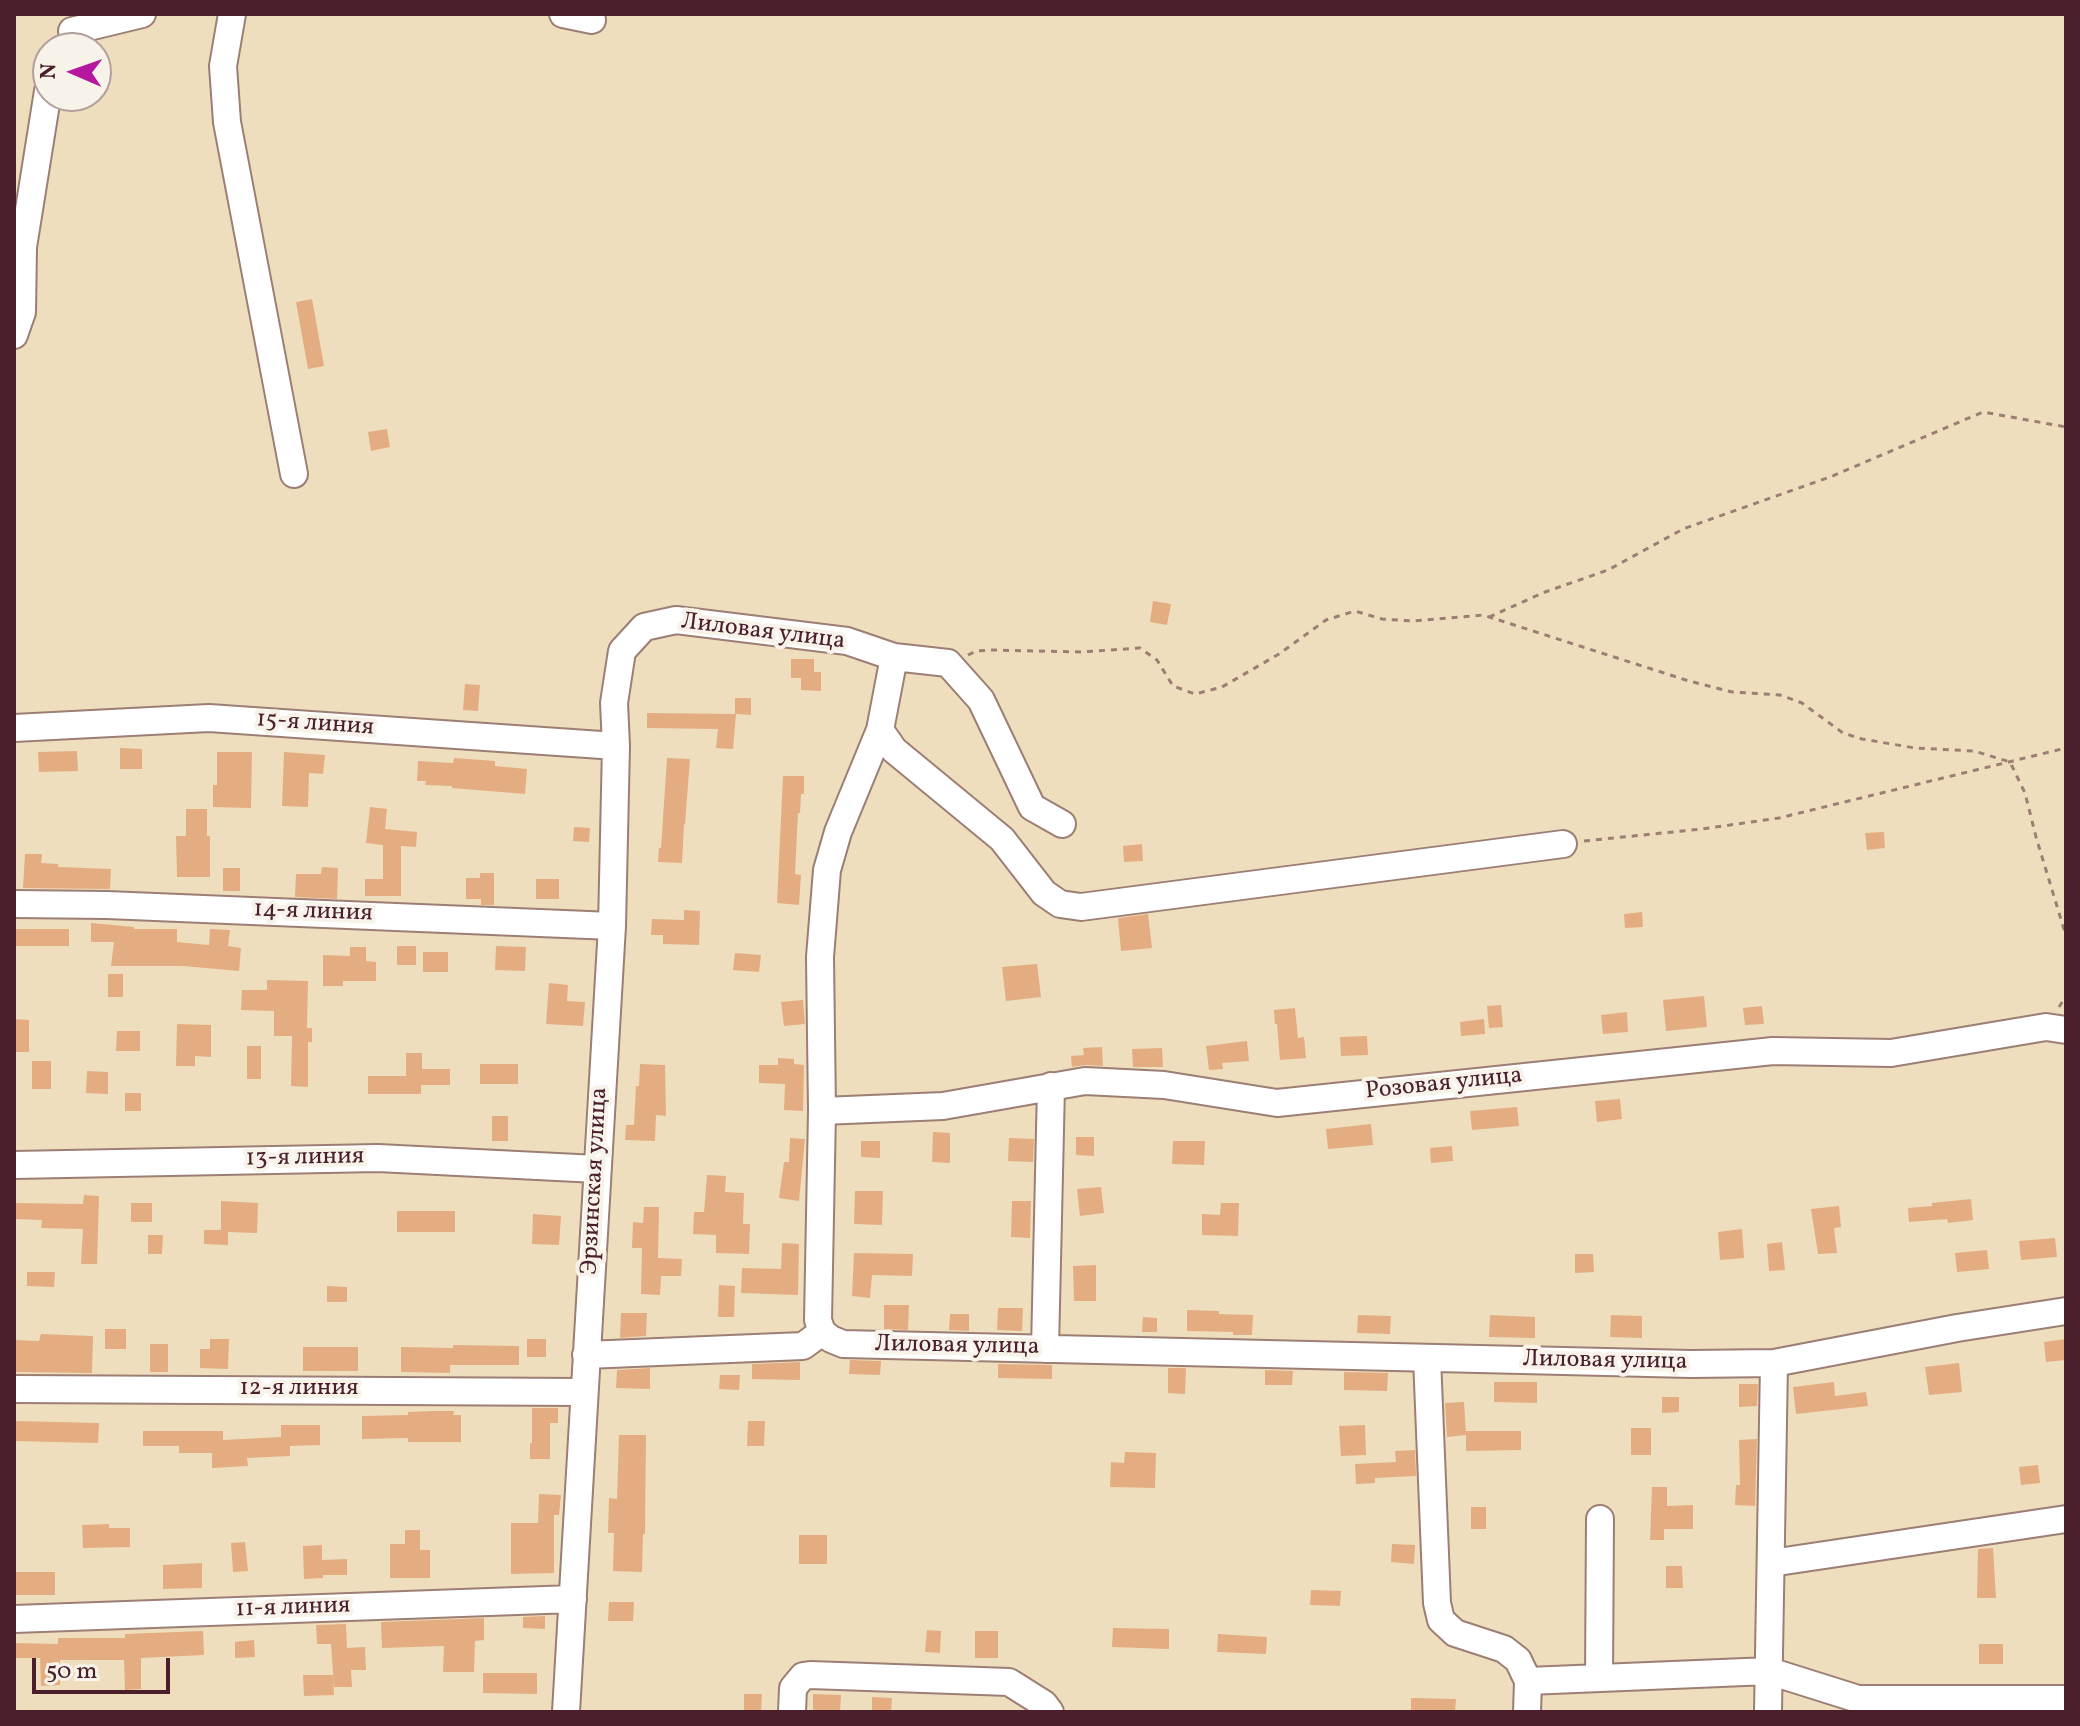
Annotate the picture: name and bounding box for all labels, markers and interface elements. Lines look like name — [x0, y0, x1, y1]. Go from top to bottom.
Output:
north arrow — [32, 32, 112, 112]
text: N — [34, 63, 65, 80]
street label: Лиловая улица — [679, 609, 847, 657]
street label: 15-я линия — [255, 707, 375, 743]
street label: 14-я линия — [253, 897, 373, 929]
street label: Розовая улица — [1364, 1062, 1524, 1108]
street label: Эрзинская улица — [577, 1087, 615, 1275]
street label: 13-я линия — [246, 1144, 364, 1174]
street label: Лиловая улица — [874, 1331, 1040, 1363]
street label: Лиловая улица — [1522, 1346, 1688, 1378]
street label: 12-я линия — [239, 1376, 359, 1404]
street label: 11-я линия — [235, 1593, 351, 1625]
scale bar — [36, 1642, 174, 1692]
text: 50 m — [46, 1655, 98, 1689]

